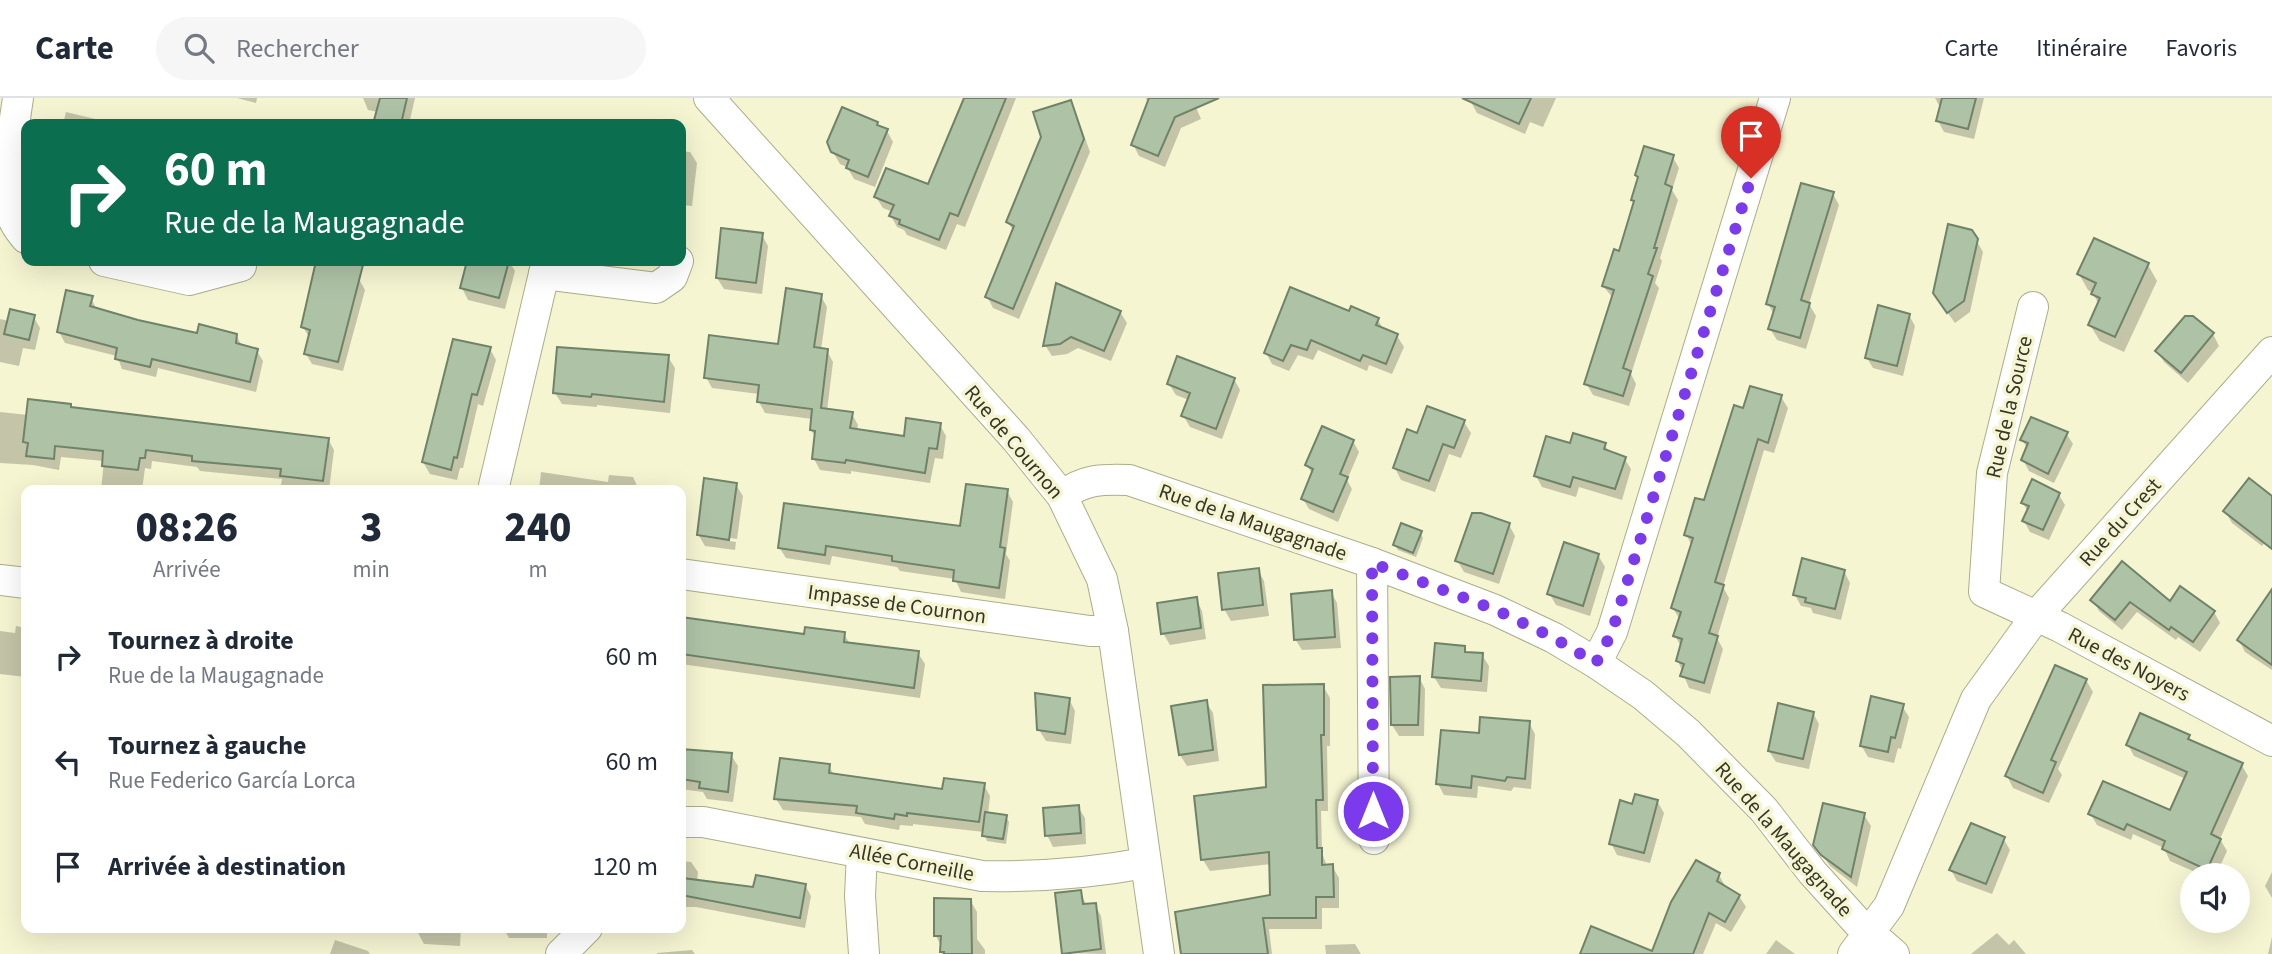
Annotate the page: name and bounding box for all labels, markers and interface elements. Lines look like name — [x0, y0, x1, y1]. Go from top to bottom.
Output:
search box — [156, 17, 646, 80]
text: Carte — [35, 25, 114, 72]
icon: search — [180, 29, 218, 67]
text: Rechercher — [236, 30, 359, 67]
text: Carte — [1944, 31, 1998, 66]
text: Itinéraire — [2036, 31, 2127, 66]
text: Favoris — [2165, 31, 2237, 66]
pin — [1721, 106, 1781, 178]
icon: arrive — [1732, 117, 1770, 155]
text: 60 m — [164, 135, 268, 205]
icon: right — [49, 147, 140, 238]
text: Rue de la Maugagnade — [164, 200, 465, 246]
street label: Rue de la Source — [1978, 333, 2040, 481]
street label: Rue de Cournon — [957, 378, 1071, 506]
street label: Rue du Crest — [2072, 471, 2168, 573]
street label: Rue de la Maugagnade — [1155, 476, 1351, 568]
text: 08:26 — [135, 498, 238, 558]
text: 3 — [360, 498, 382, 558]
text: 240 — [504, 498, 572, 558]
text: Arrivée — [153, 553, 221, 586]
text: min — [353, 553, 390, 586]
text: m — [528, 553, 547, 586]
street label: Impasse de Cournon — [806, 577, 988, 631]
street label: Rue des Noyers — [2063, 619, 2195, 709]
text: Tournez à droite — [108, 622, 294, 659]
icon: right — [49, 638, 87, 676]
text: 60 m — [605, 638, 658, 675]
text: Rue de la Maugagnade — [108, 659, 324, 692]
text: Tournez à gauche — [108, 727, 307, 764]
icon: left — [49, 743, 87, 781]
text: 60 m — [605, 743, 658, 780]
street label: Rue de la Maugagnade — [1708, 755, 1860, 923]
text: Rue Federico García Lorca — [108, 764, 356, 797]
position arrow — [1336, 774, 1410, 848]
street label: Allée Corneille — [847, 835, 977, 889]
icon: arrive — [49, 848, 87, 886]
text: Arrivée à destination — [108, 848, 346, 885]
text: 120 m — [592, 848, 658, 885]
map controls — [2180, 863, 2250, 933]
button: sound — [2180, 863, 2250, 933]

